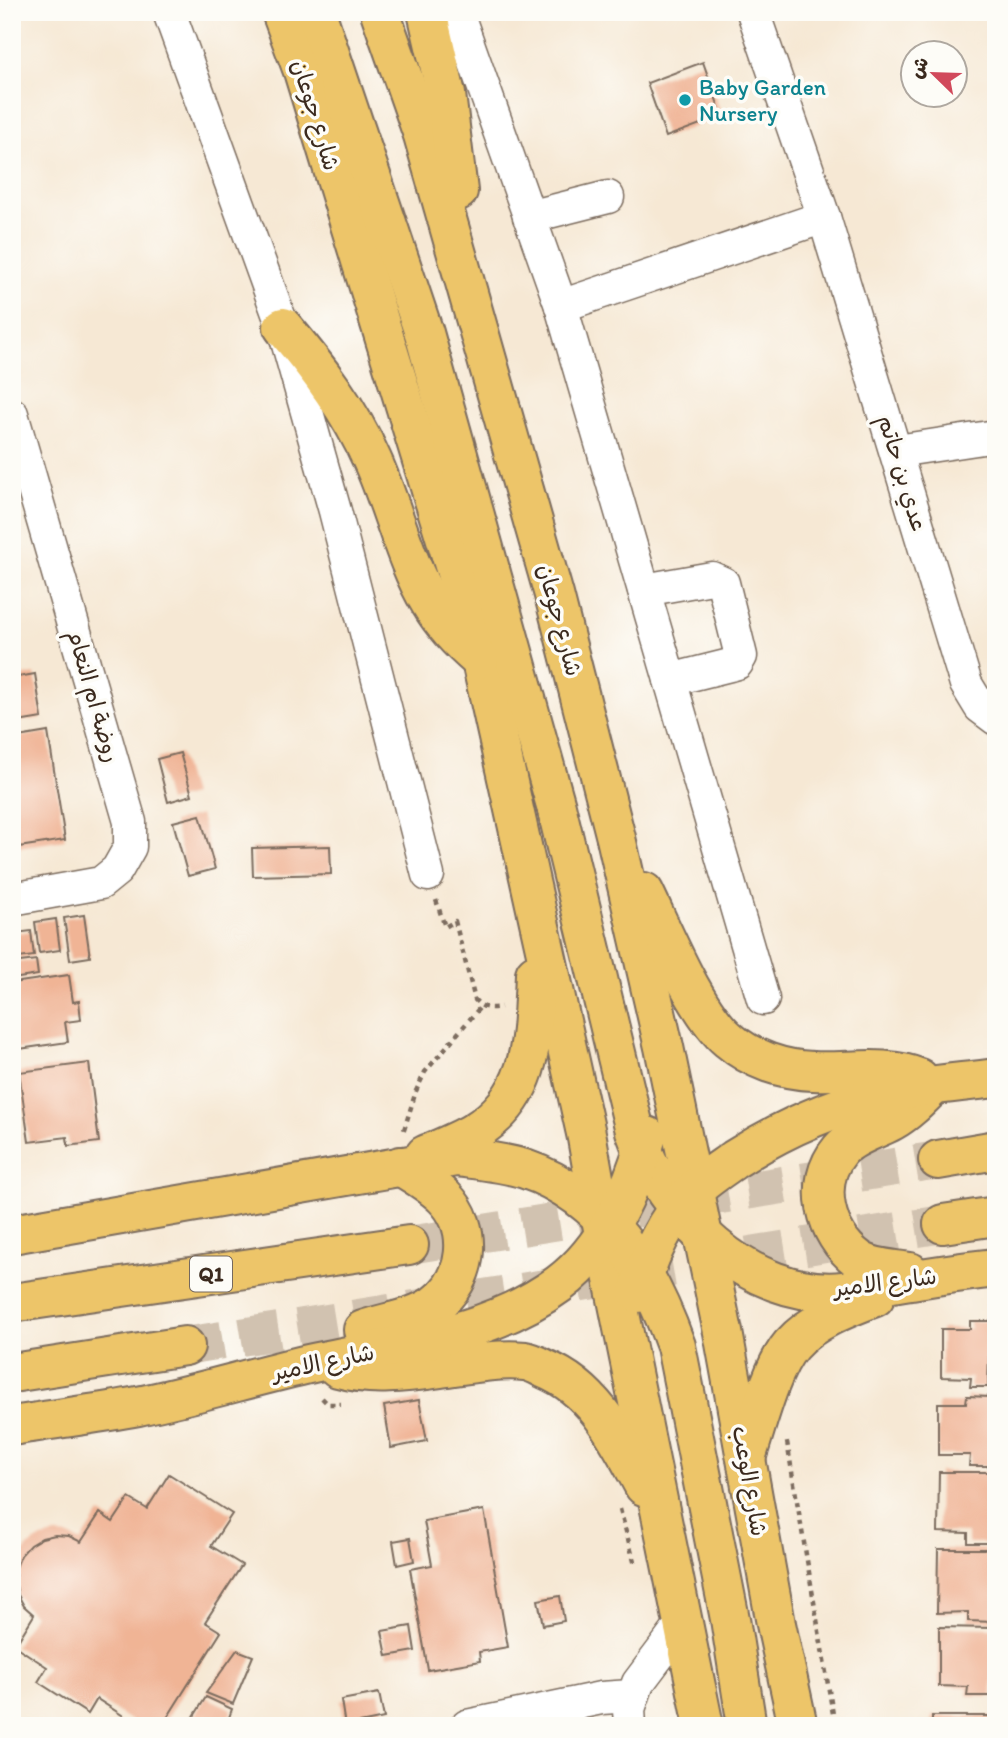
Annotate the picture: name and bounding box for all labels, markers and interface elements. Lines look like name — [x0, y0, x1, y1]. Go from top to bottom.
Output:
north arrow — [900, 38, 970, 108]
text: ش — [904, 53, 934, 82]
street label: شارع جوعان — [284, 56, 346, 174]
place label: Baby Garden Nursery — [699, 73, 826, 127]
marker: Baby Garden Nursery — [677, 92, 693, 108]
street label: عدي بن حاتم — [868, 412, 934, 536]
street label: شارع جوعان — [530, 561, 588, 679]
street label: روضة ام النعام — [58, 626, 126, 767]
road number: Q1 — [190, 1256, 232, 1292]
street label: شارع الامير — [830, 1262, 939, 1304]
street label: شارع الامير — [267, 1338, 377, 1389]
street label: شارع الوعب — [725, 1424, 773, 1539]

